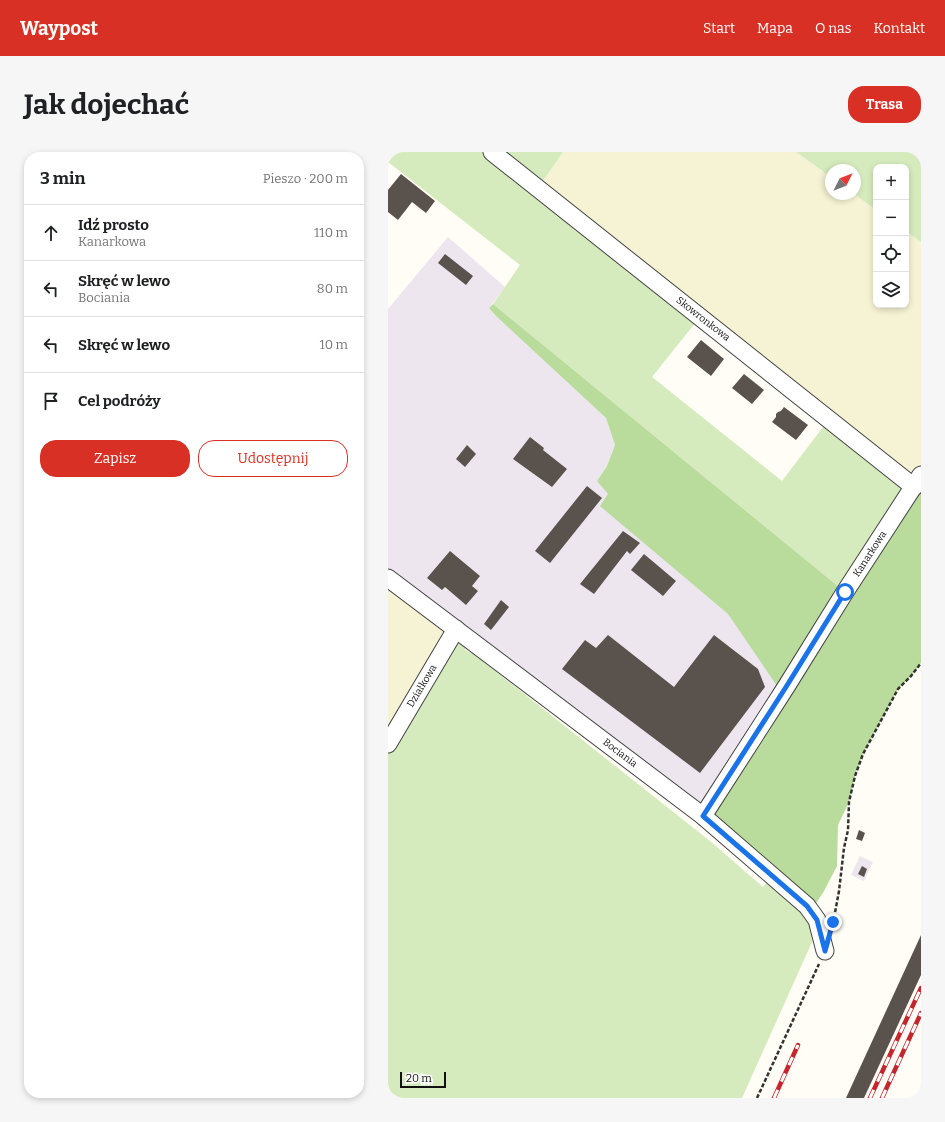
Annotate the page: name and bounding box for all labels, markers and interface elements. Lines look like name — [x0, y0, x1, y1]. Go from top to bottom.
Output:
text: Waypost — [20, 17, 98, 40]
text: Start — [703, 20, 735, 37]
text: Mapa — [757, 20, 793, 37]
text: O nas — [815, 20, 851, 37]
text: Kontakt — [873, 20, 925, 37]
button: Trasa — [848, 86, 921, 123]
text: Jak dojechać — [24, 88, 189, 121]
north arrow — [825, 164, 861, 200]
map controls — [873, 164, 909, 308]
button: + — [873, 164, 909, 200]
text: 3 min — [40, 168, 85, 189]
text: Pieszo · 200 m — [263, 171, 348, 186]
button: − — [873, 200, 909, 236]
text: Idź prosto — [78, 216, 149, 234]
icon: ahead — [40, 222, 62, 244]
text: 110 m — [314, 225, 348, 240]
text: Kanarkowa — [78, 234, 146, 249]
button: locate — [873, 236, 909, 272]
text: Skręć w lewo — [78, 272, 170, 290]
button: layers — [873, 272, 909, 308]
icon: left — [40, 278, 62, 300]
text: 80 m — [317, 281, 348, 296]
text: Bociania — [78, 290, 130, 305]
street label: Skowronkowa — [674, 294, 733, 344]
icon: left — [40, 334, 62, 356]
text: Skręć w lewo — [78, 336, 170, 354]
text: 10 m — [319, 337, 348, 352]
icon: arrive — [40, 390, 62, 412]
text: Cel podróży — [78, 392, 161, 410]
button: Zapisz — [40, 440, 190, 477]
button: Udostępnij — [198, 440, 348, 477]
street label: Kanarkowa — [851, 528, 890, 579]
route start — [836, 583, 854, 601]
street label: Działkowa — [405, 662, 440, 710]
street label: Bociania — [600, 736, 640, 770]
route end — [824, 913, 842, 931]
scale bar — [400, 1070, 446, 1089]
text: 20 m — [406, 1072, 432, 1085]

